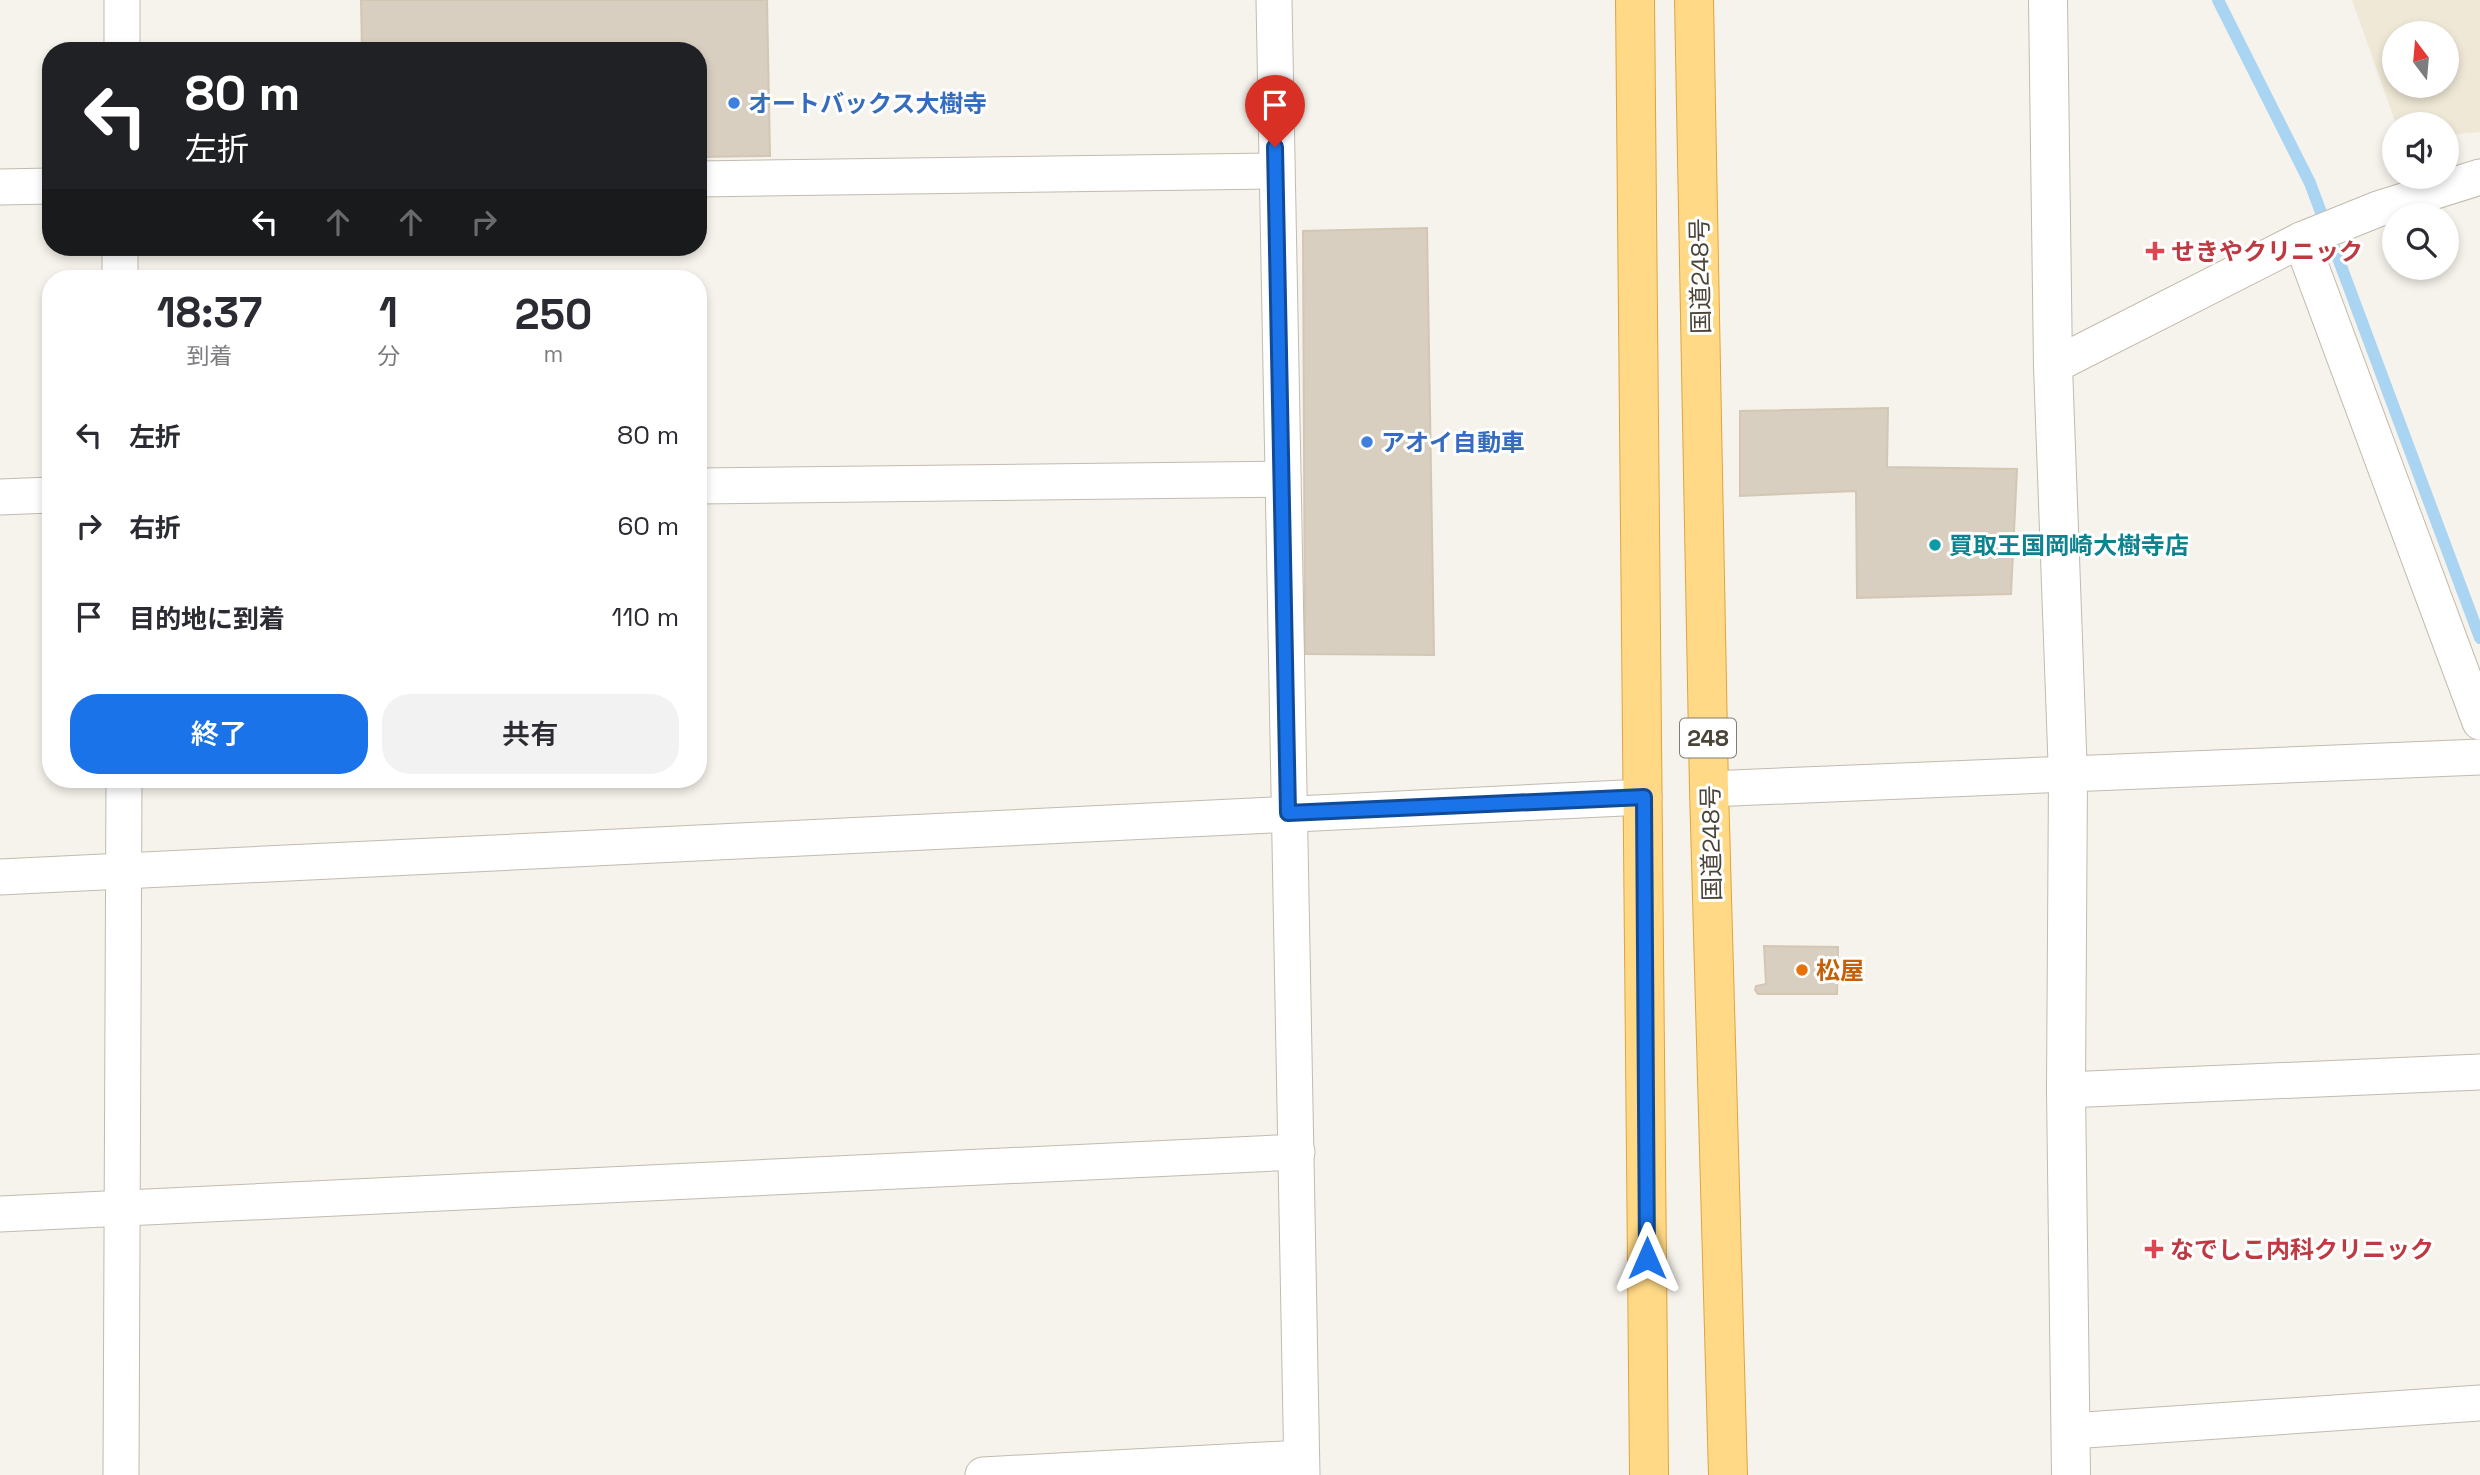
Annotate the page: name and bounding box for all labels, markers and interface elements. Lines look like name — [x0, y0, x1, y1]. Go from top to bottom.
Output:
north arrow — [2382, 21, 2459, 98]
map controls — [2382, 21, 2459, 280]
text: 80 m — [185, 62, 300, 124]
icon: left — [70, 70, 161, 161]
pin — [1245, 75, 1305, 147]
icon: arrive — [1256, 86, 1294, 124]
place label: オートバックス大樹寺 — [748, 88, 987, 119]
marker: オートバックス大樹寺 — [726, 95, 742, 111]
button: sound — [2382, 112, 2459, 189]
text: 左折 — [185, 129, 249, 169]
icon: left — [246, 203, 284, 241]
icon: ahead — [319, 203, 357, 241]
icon: ahead — [392, 203, 430, 241]
icon: right — [465, 203, 503, 241]
button: search — [2382, 203, 2459, 280]
street label: 国道248号 — [1683, 218, 1717, 334]
place label: せきやクリニック — [2171, 236, 2363, 267]
marker: せきやクリニック — [2145, 241, 2165, 261]
text: 18:37 — [157, 286, 262, 339]
text: 1 — [379, 286, 398, 339]
text: 250 — [515, 288, 592, 341]
text: m — [544, 339, 563, 369]
text: 到着 — [187, 341, 233, 371]
text: 分 — [377, 341, 400, 371]
icon: left — [70, 416, 108, 454]
text: 80 m — [617, 418, 679, 452]
text: 左折 — [129, 420, 181, 454]
place label: アオイ自動車 — [1381, 427, 1525, 458]
marker: アオイ自動車 — [1359, 434, 1375, 450]
icon: right — [70, 507, 108, 545]
text: 60 m — [617, 509, 679, 543]
text: 右折 — [129, 511, 181, 545]
place label: 買取王国岡崎大樹寺店 — [1949, 530, 2189, 561]
marker: 買取王国岡崎大樹寺店 — [1927, 537, 1943, 553]
icon: arrive — [70, 598, 108, 636]
text: 110 m — [612, 600, 679, 634]
text: 目的地に到着 — [129, 602, 285, 636]
button: 終了 — [70, 694, 368, 774]
button: 共有 — [382, 694, 679, 774]
road number: 248 — [1680, 718, 1736, 758]
street label: 国道248号 — [1694, 785, 1728, 901]
place label: 松屋 — [1816, 955, 1864, 986]
marker: 松屋 — [1794, 962, 1810, 978]
position arrow — [1610, 1221, 1684, 1295]
place label: なでしこ内科クリニック — [2170, 1234, 2434, 1265]
marker: なでしこ内科クリニック — [2144, 1239, 2164, 1259]

